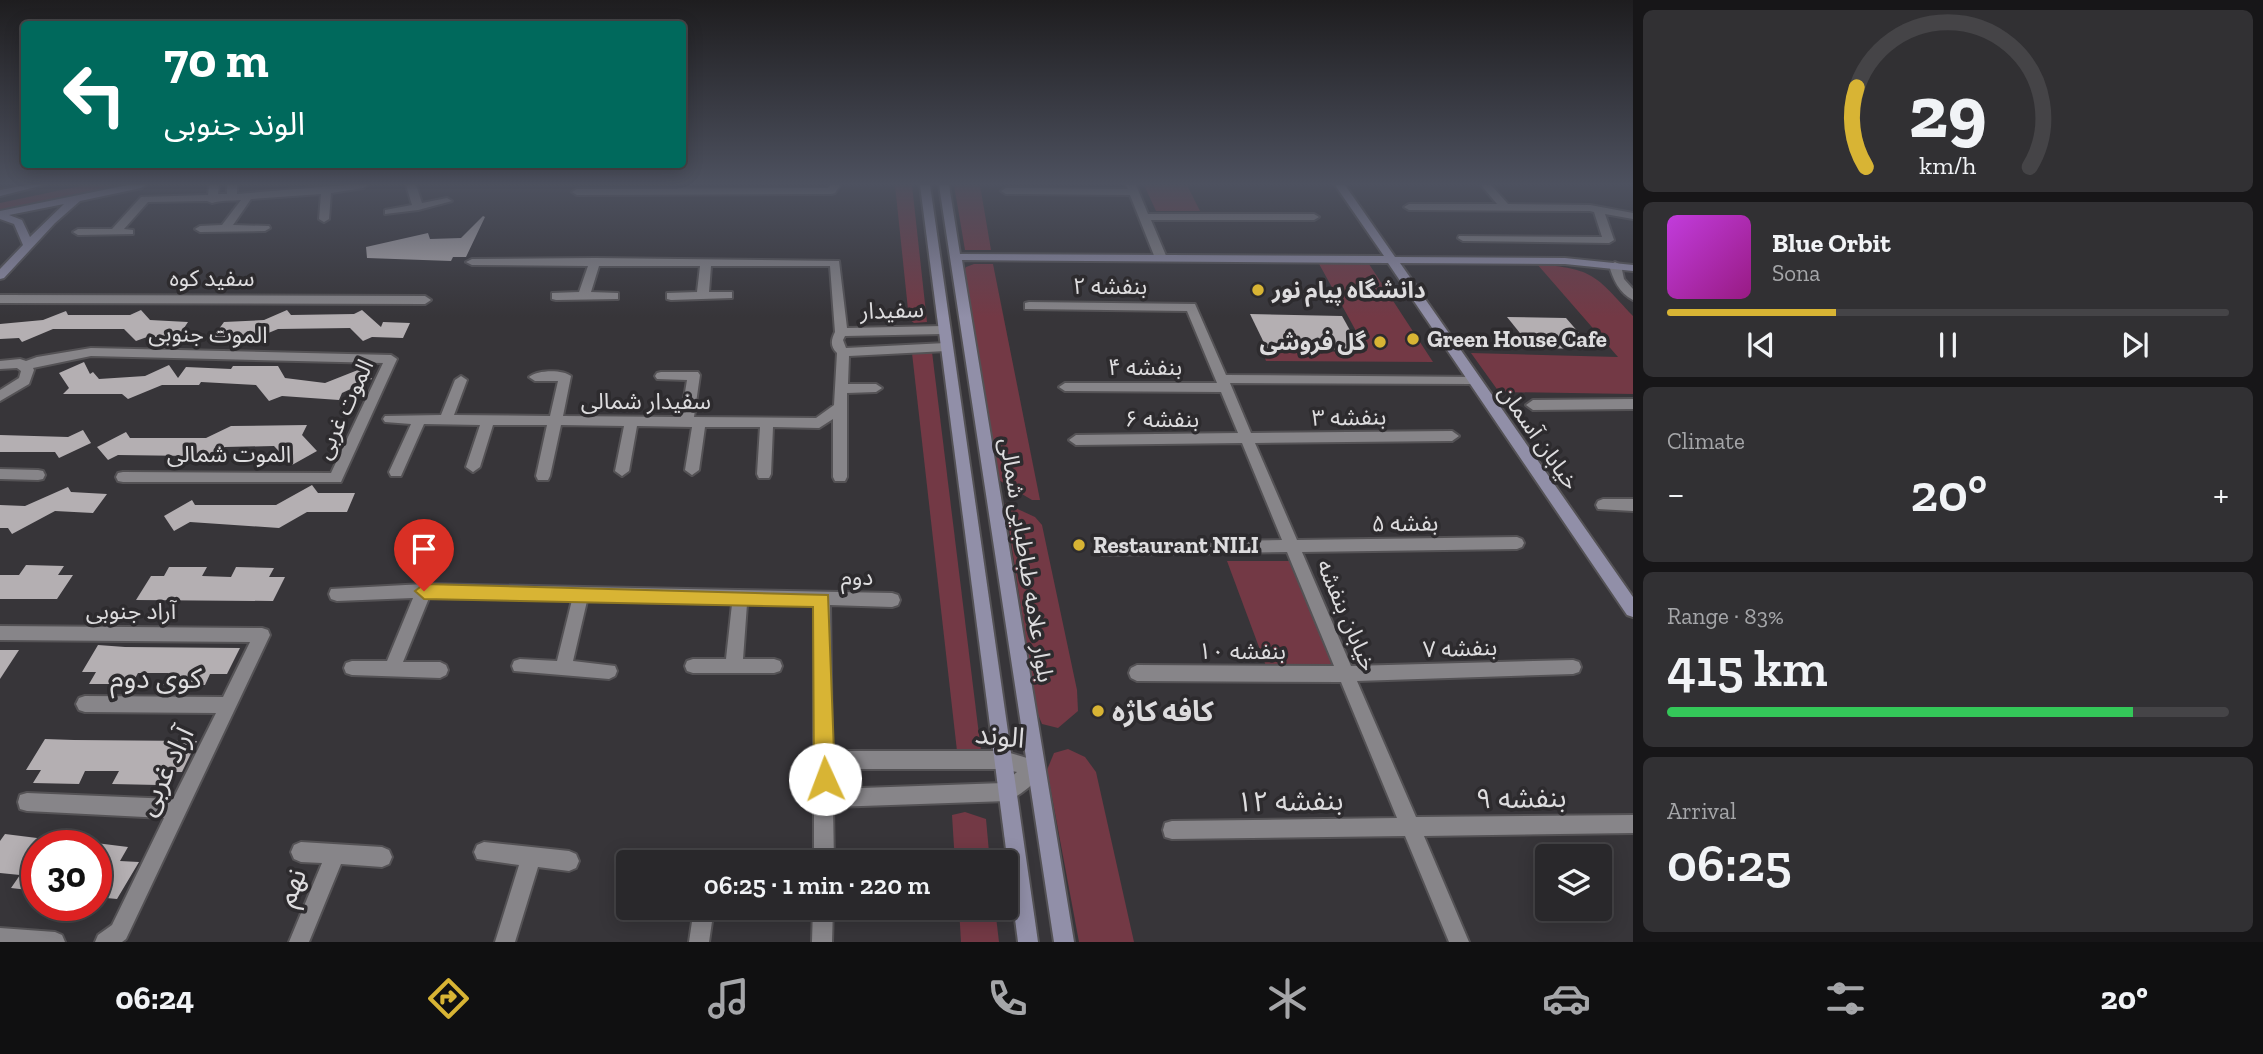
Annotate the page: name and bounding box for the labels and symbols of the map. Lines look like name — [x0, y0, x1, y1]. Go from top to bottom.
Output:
street label: سفید کوه — [169, 264, 255, 292]
street label: بنفشه ۲ — [1073, 272, 1147, 300]
place label: دانشگاه پیام نور — [1271, 276, 1426, 308]
marker: دانشگاه پیام نور — [1250, 282, 1266, 298]
street label: سفیدار — [858, 295, 925, 325]
street label: الموت جنوبی — [148, 319, 268, 349]
place label: Green House Cafe — [1427, 325, 1607, 353]
place label: گل فروشی — [1259, 328, 1367, 356]
marker: Green House Cafe — [1405, 331, 1421, 347]
marker: گل فروشی — [1372, 334, 1388, 350]
street label: بنفشه ۴ — [1108, 353, 1182, 381]
street label: الموت غربی — [309, 355, 379, 463]
street label: خیابان آسمان — [1493, 379, 1585, 495]
street label: سفیدار شمالی — [581, 387, 711, 415]
street label: بنفشه ۳ — [1311, 402, 1387, 432]
street label: بنفشه ۶ — [1125, 405, 1199, 433]
street label: بلوار علامه طباطبایی شمالی — [994, 436, 1060, 684]
street label: الموت شمالی — [167, 440, 291, 468]
street label: بفشه ۵ — [1371, 508, 1439, 538]
pin — [394, 519, 454, 591]
place label: Restaurant NILI — [1093, 531, 1259, 559]
marker: Restaurant NILI — [1071, 537, 1087, 553]
street label: خیابان بنفشه — [1311, 555, 1383, 675]
street label: دوم — [841, 563, 873, 595]
street label: آراد جنوبی — [86, 597, 177, 625]
street label: بنفشه ۷ — [1422, 633, 1498, 663]
street label: بنفشه ۱۰ — [1198, 637, 1286, 665]
street label: کوی دوم — [110, 662, 202, 699]
place label: کافه کاژه — [1112, 695, 1214, 728]
marker: کافه کاژه — [1090, 703, 1106, 719]
street label: الوند — [974, 717, 1026, 755]
street label: آراد غربی — [129, 719, 201, 821]
position arrow — [788, 742, 862, 816]
street label: بنفشه ۹ — [1475, 781, 1567, 815]
street label: بنفشه ۱۲ — [1236, 784, 1344, 818]
speed limit sign: 30 — [21, 830, 112, 921]
street label: نهم — [269, 863, 318, 912]

